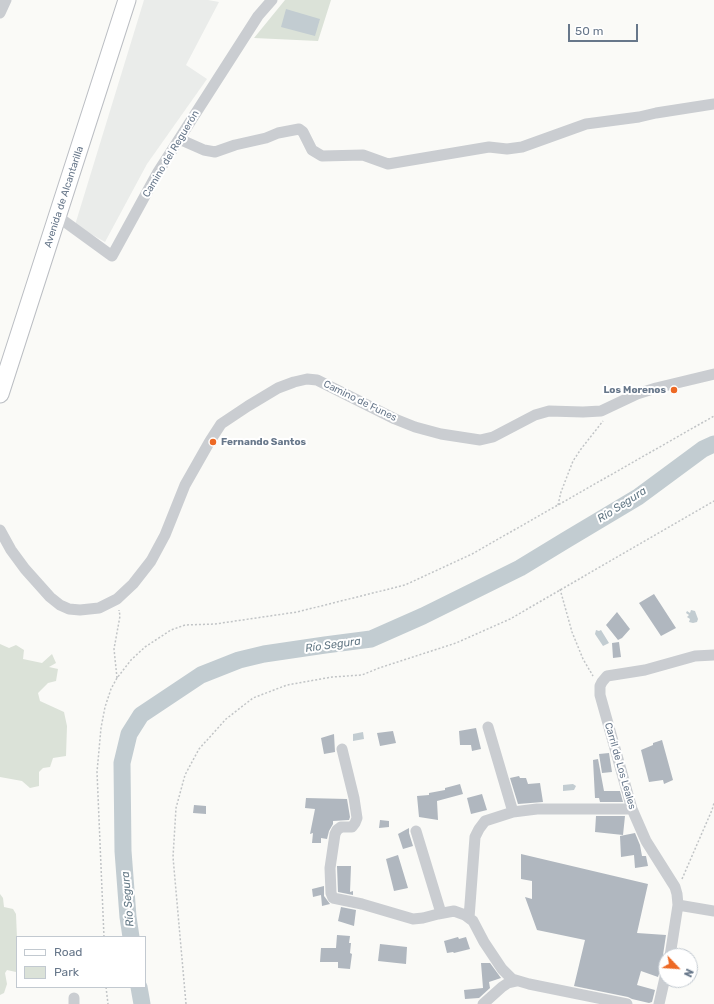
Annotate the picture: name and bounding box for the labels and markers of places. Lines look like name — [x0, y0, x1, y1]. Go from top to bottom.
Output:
place label: Los Morenos — [603, 384, 666, 396]
marker: Los Morenos — [669, 385, 679, 395]
place label: Fernando Santos — [221, 436, 306, 448]
marker: Fernando Santos — [208, 437, 218, 447]

